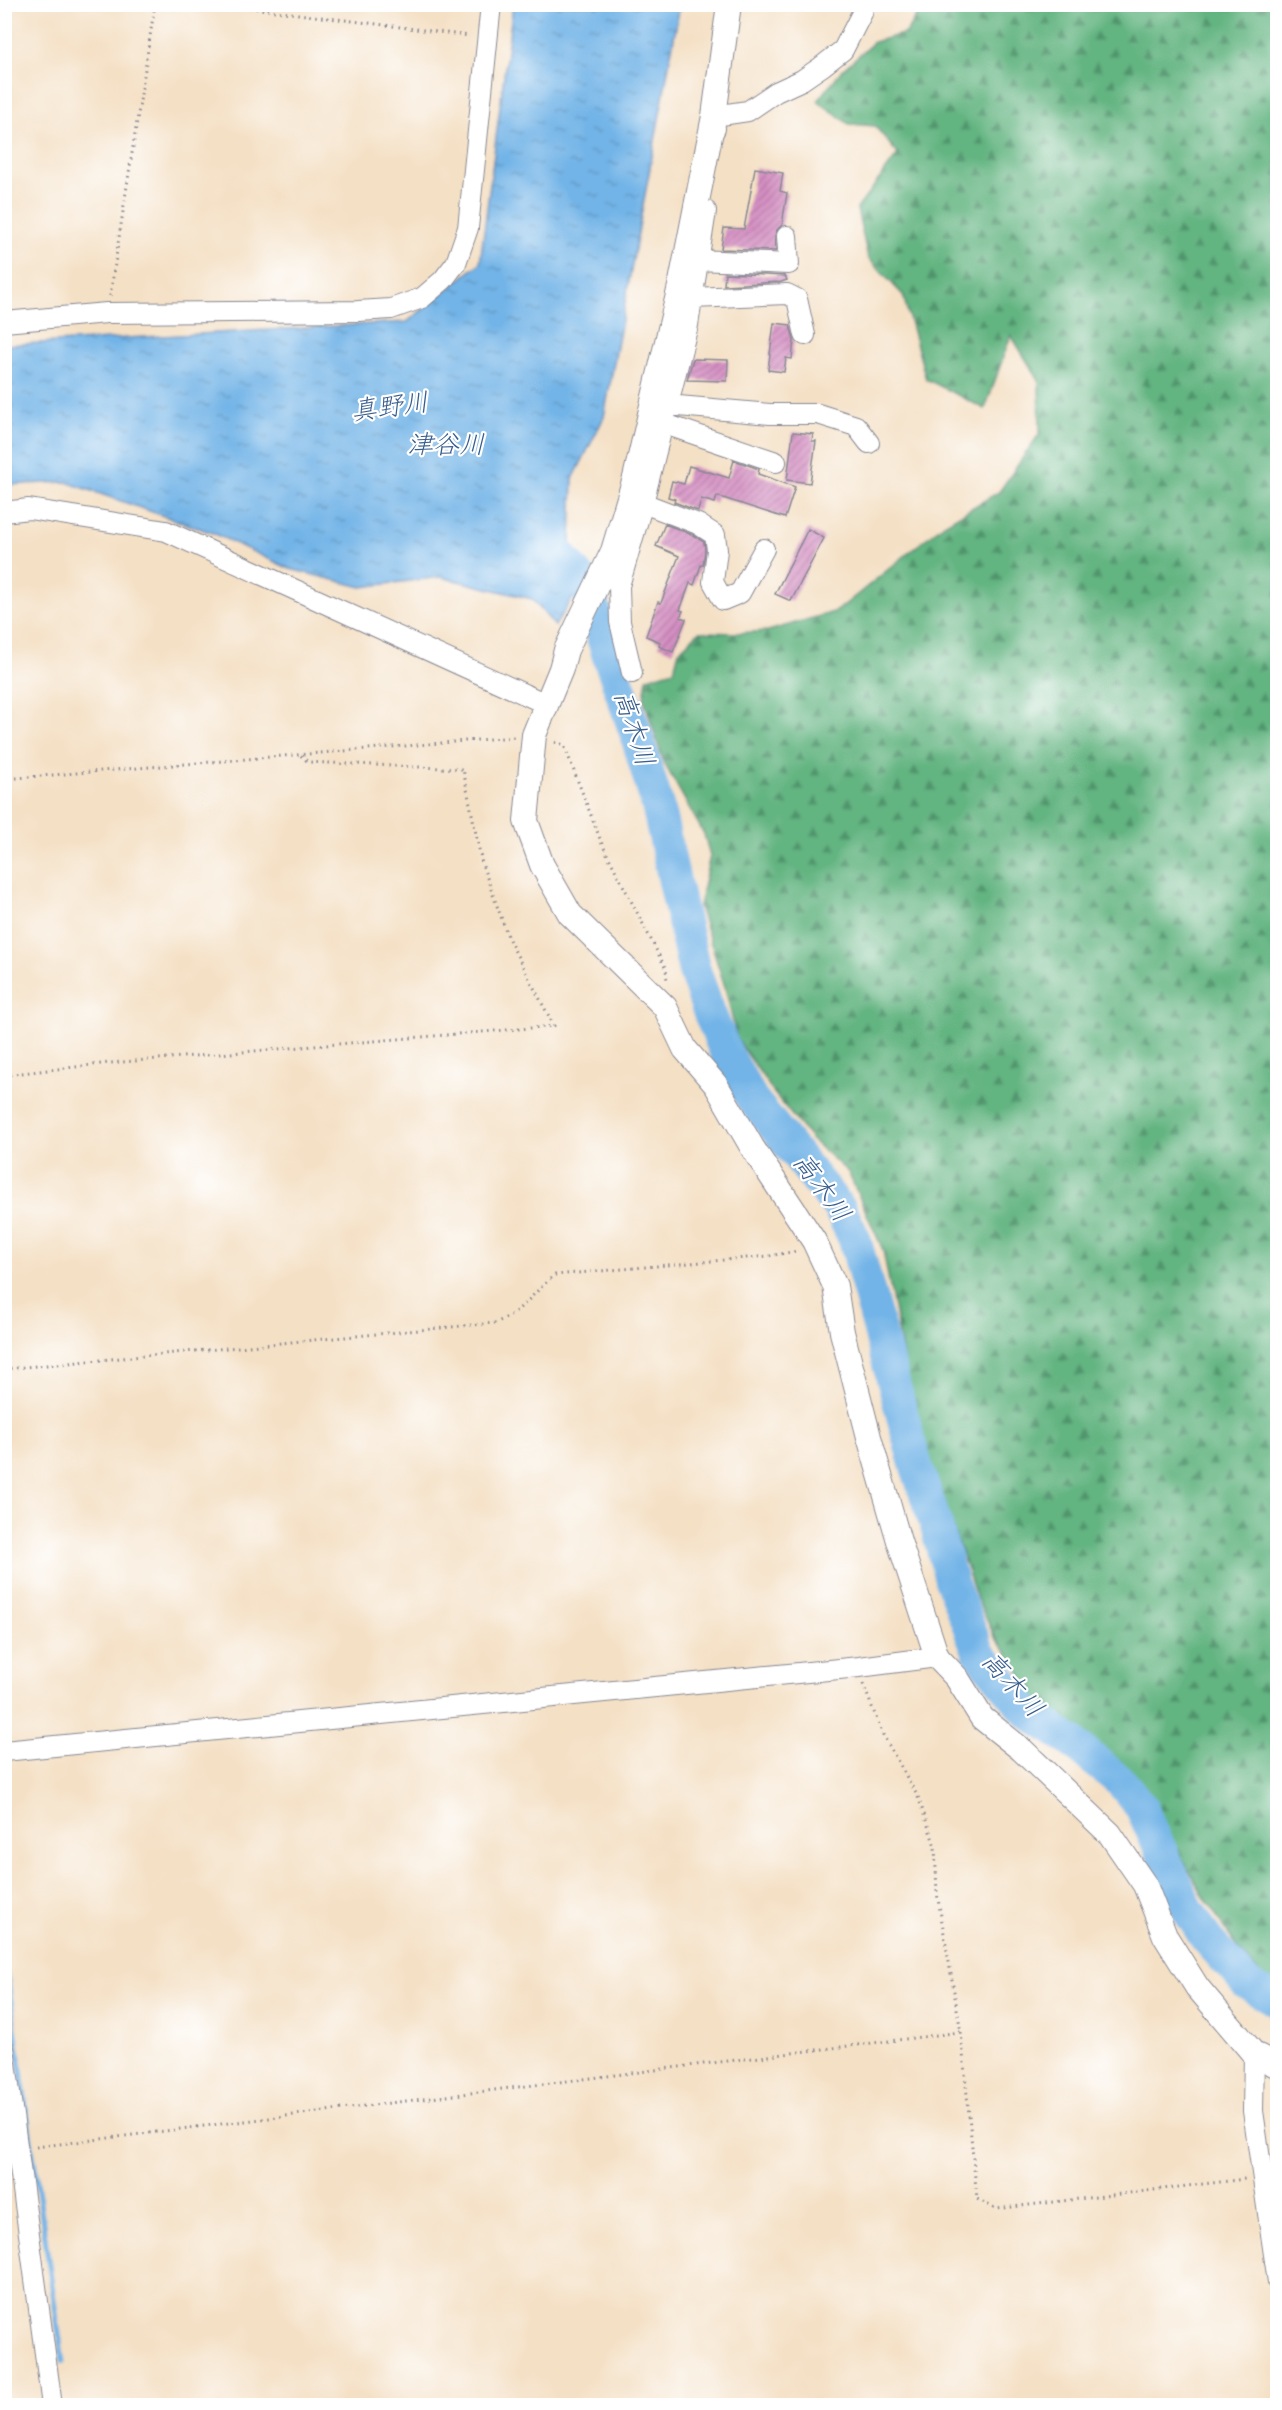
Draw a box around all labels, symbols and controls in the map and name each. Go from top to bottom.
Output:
water label: 真野川 [349,385,431,433]
water label: 津谷川 [407,428,485,466]
water label: 高木川 [602,686,662,772]
water label: 高木川 [782,1146,858,1232]
water label: 高木川 [971,1644,1051,1728]

